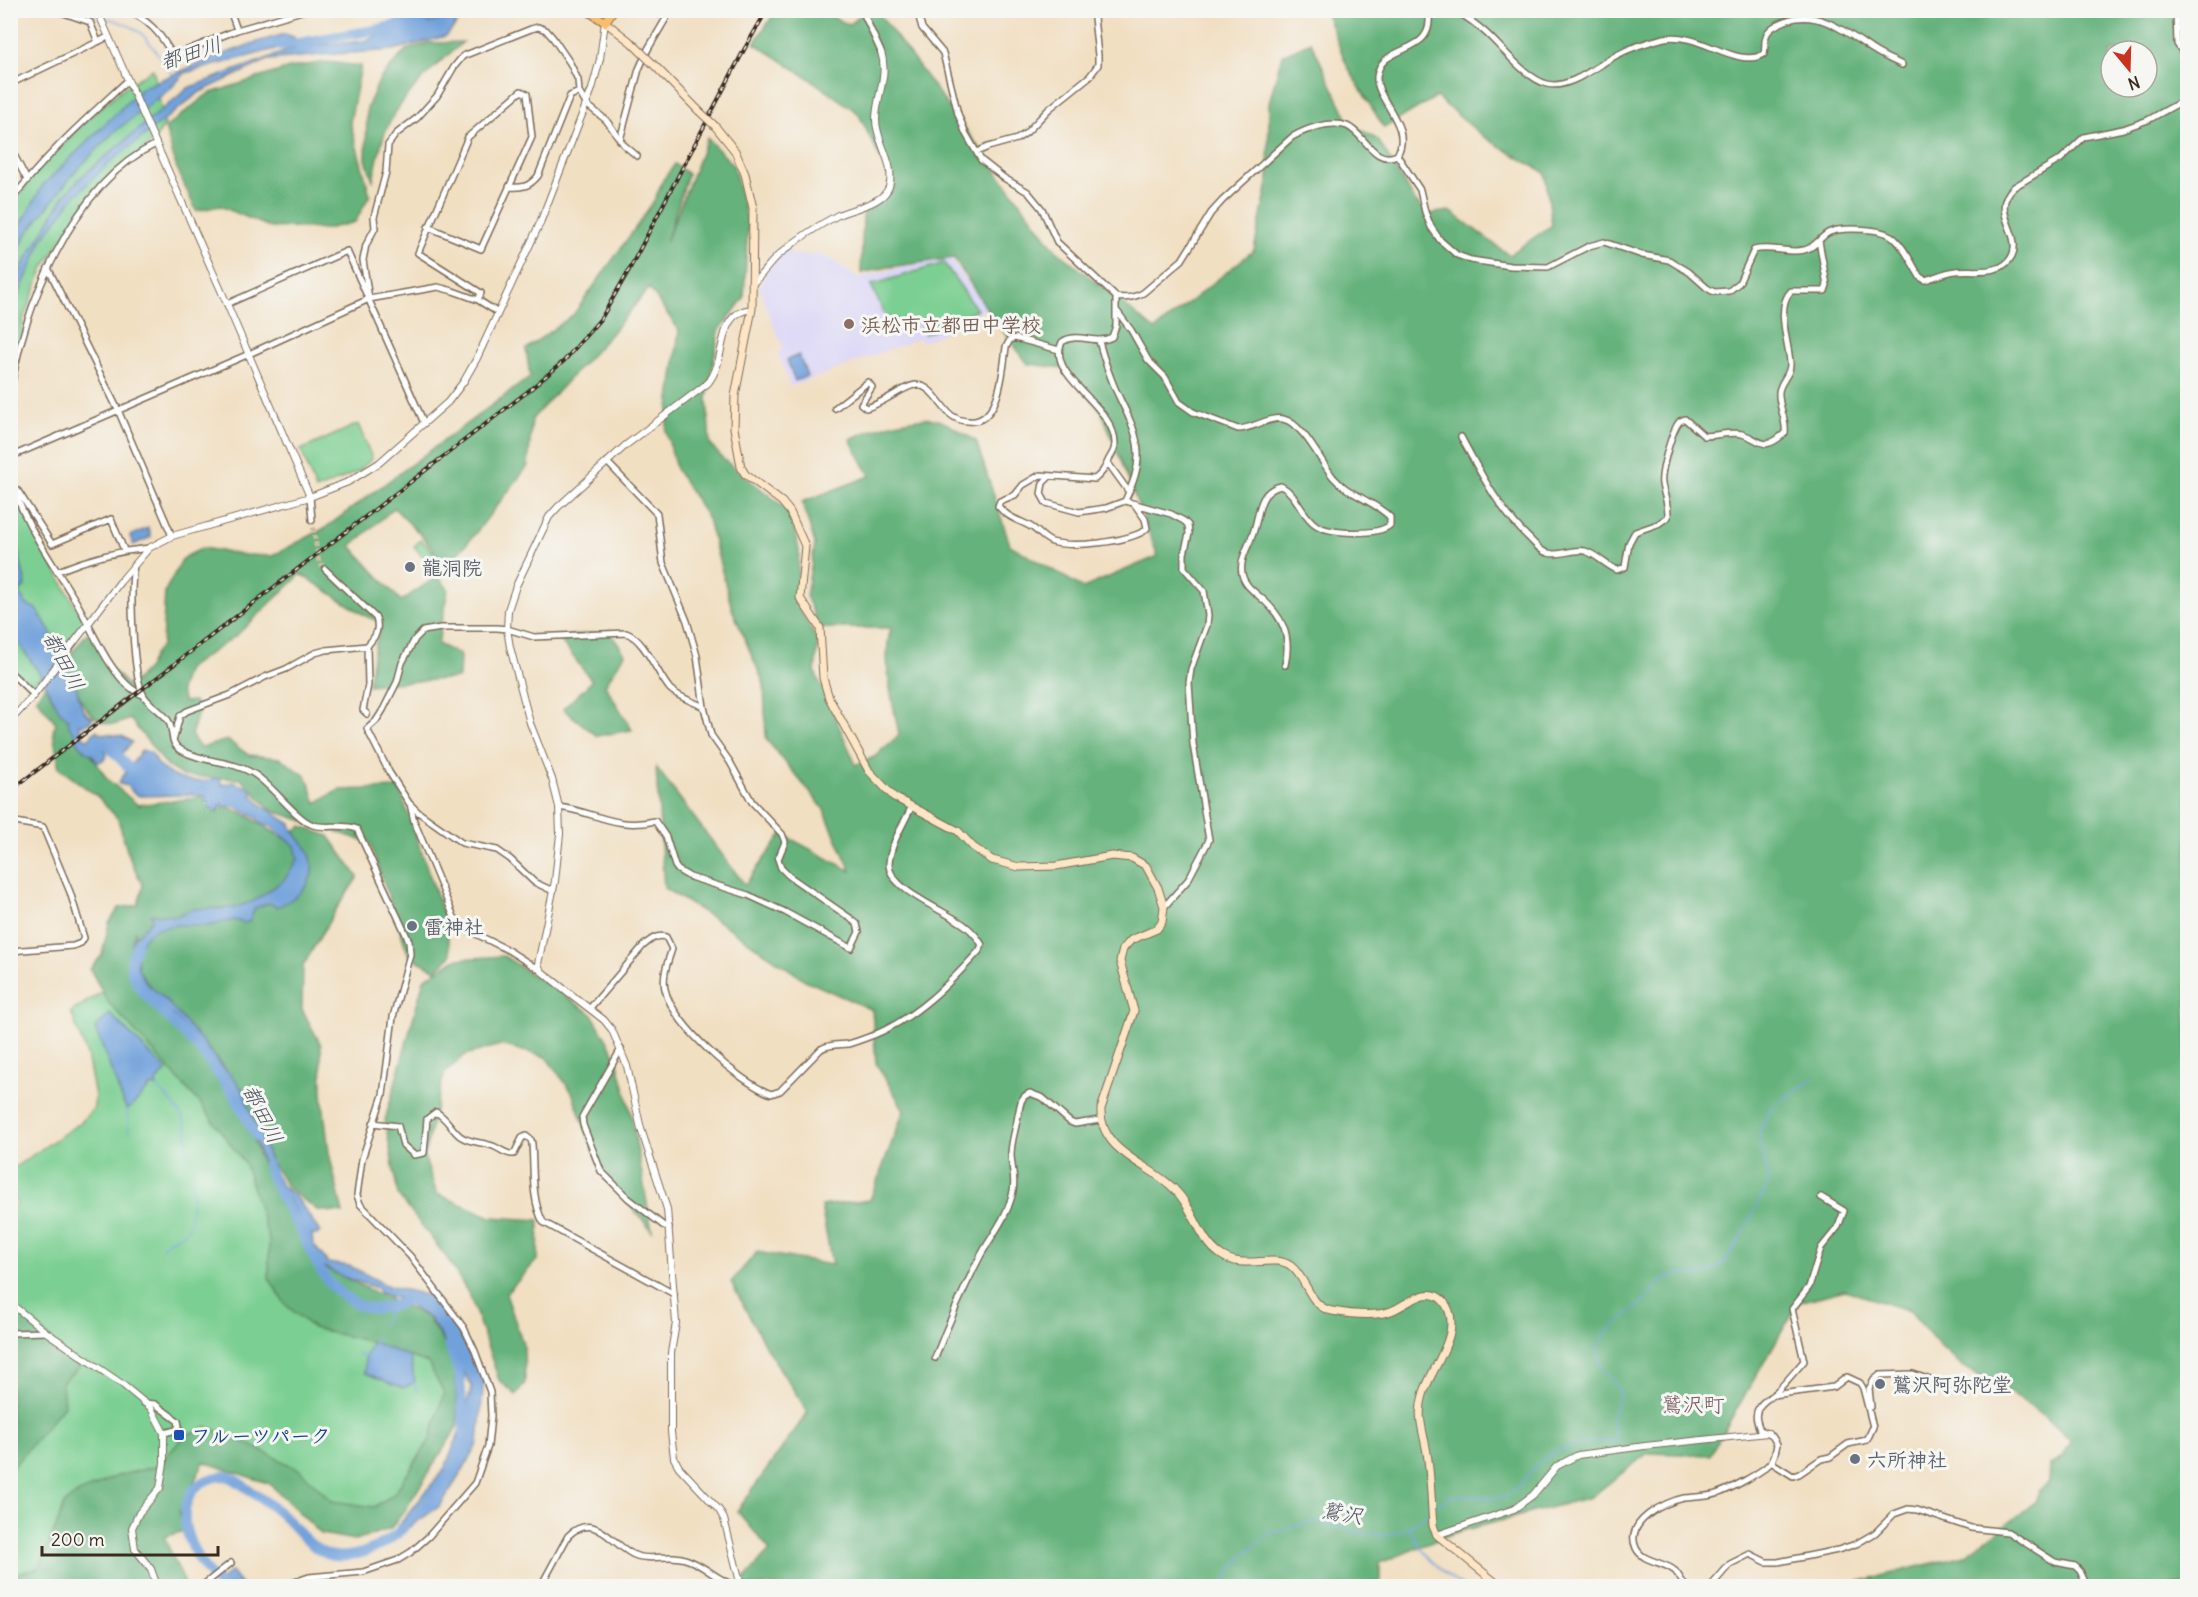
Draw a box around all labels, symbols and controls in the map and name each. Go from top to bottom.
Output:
water label: 都田川 [157,30,225,76]
north arrow [2099,39,2159,99]
text: N [2125,72,2142,94]
place label: 浜松市立都田中学校 [861,312,1041,337]
marker: 浜松市立都田中学校 [842,317,856,331]
place label: 龍洞院 [422,555,482,580]
marker: 龍洞院 [403,560,417,574]
water label: 都田川 [37,627,91,695]
place label: 雷神社 [424,914,484,939]
marker: 雷神社 [405,919,419,933]
water label: 都田川 [237,1080,289,1148]
place label: 鷲沢阿弥陀堂 [1892,1372,2012,1397]
marker: 鷲沢阿弥陀堂 [1873,1377,1887,1391]
district label: 鷲沢町 [1662,1391,1725,1418]
place label: フルーツパーク [191,1423,331,1448]
marker: フルーツパーク [172,1428,186,1442]
place label: 六所神社 [1867,1447,1947,1472]
marker: 六所神社 [1848,1452,1862,1466]
water label: 鷲沢 [1319,1496,1366,1530]
scale bar [42,1519,218,1557]
text: 200 m [51,1528,105,1551]

